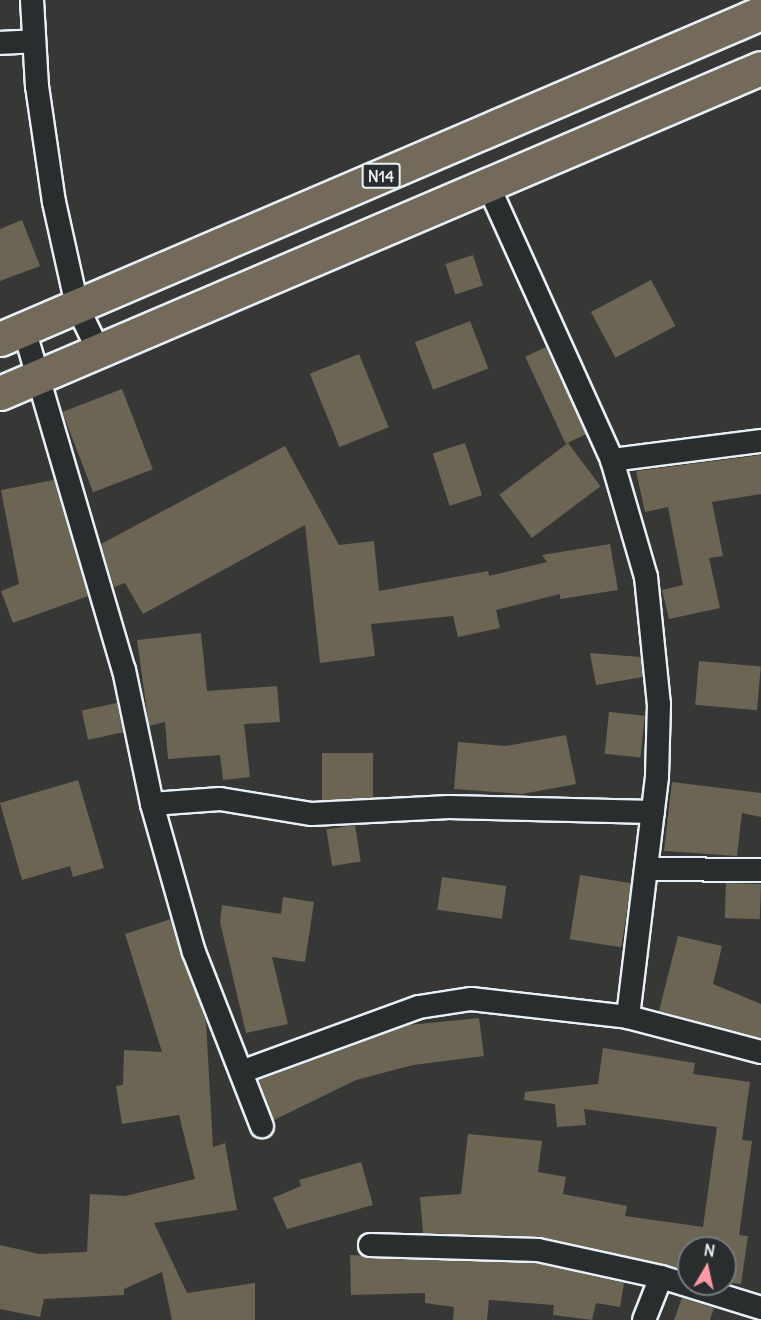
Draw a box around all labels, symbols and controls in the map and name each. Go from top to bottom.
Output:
road number: N14 [362,163,400,189]
north arrow [677,1236,737,1296]
text: N [702,1239,717,1261]

